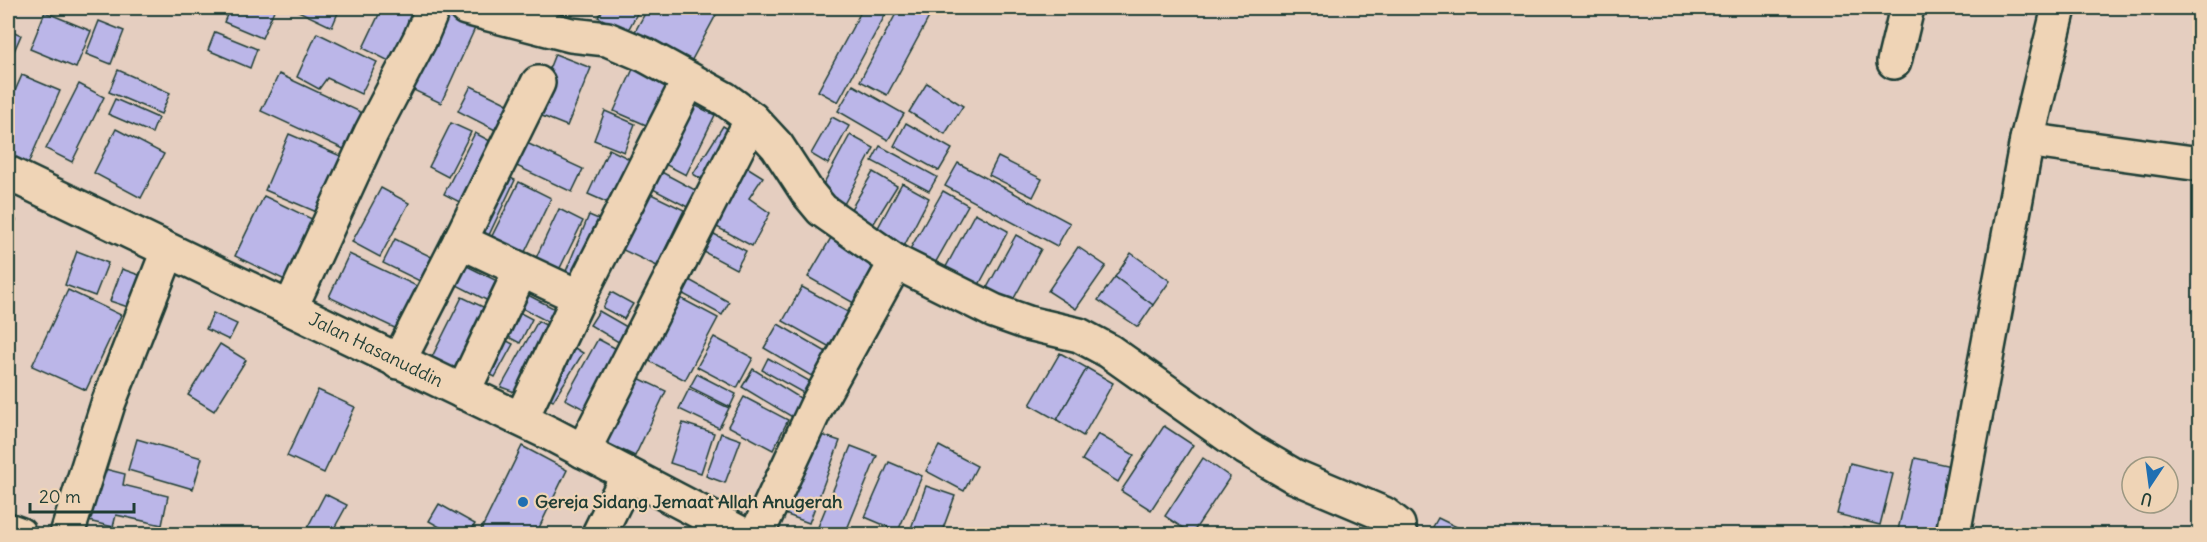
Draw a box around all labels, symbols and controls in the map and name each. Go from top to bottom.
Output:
street label: Jalan Hasanuddin [305,307,447,392]
north arrow [2120,455,2180,515]
scale bar [30,476,134,514]
text: 20 m [39,485,81,508]
text: U [2139,489,2154,511]
place label: Gereja Sidang Jemaat Allah Anugerah [535,490,843,513]
marker: Gereja Sidang Jemaat Allah Anugerah [516,495,530,509]

